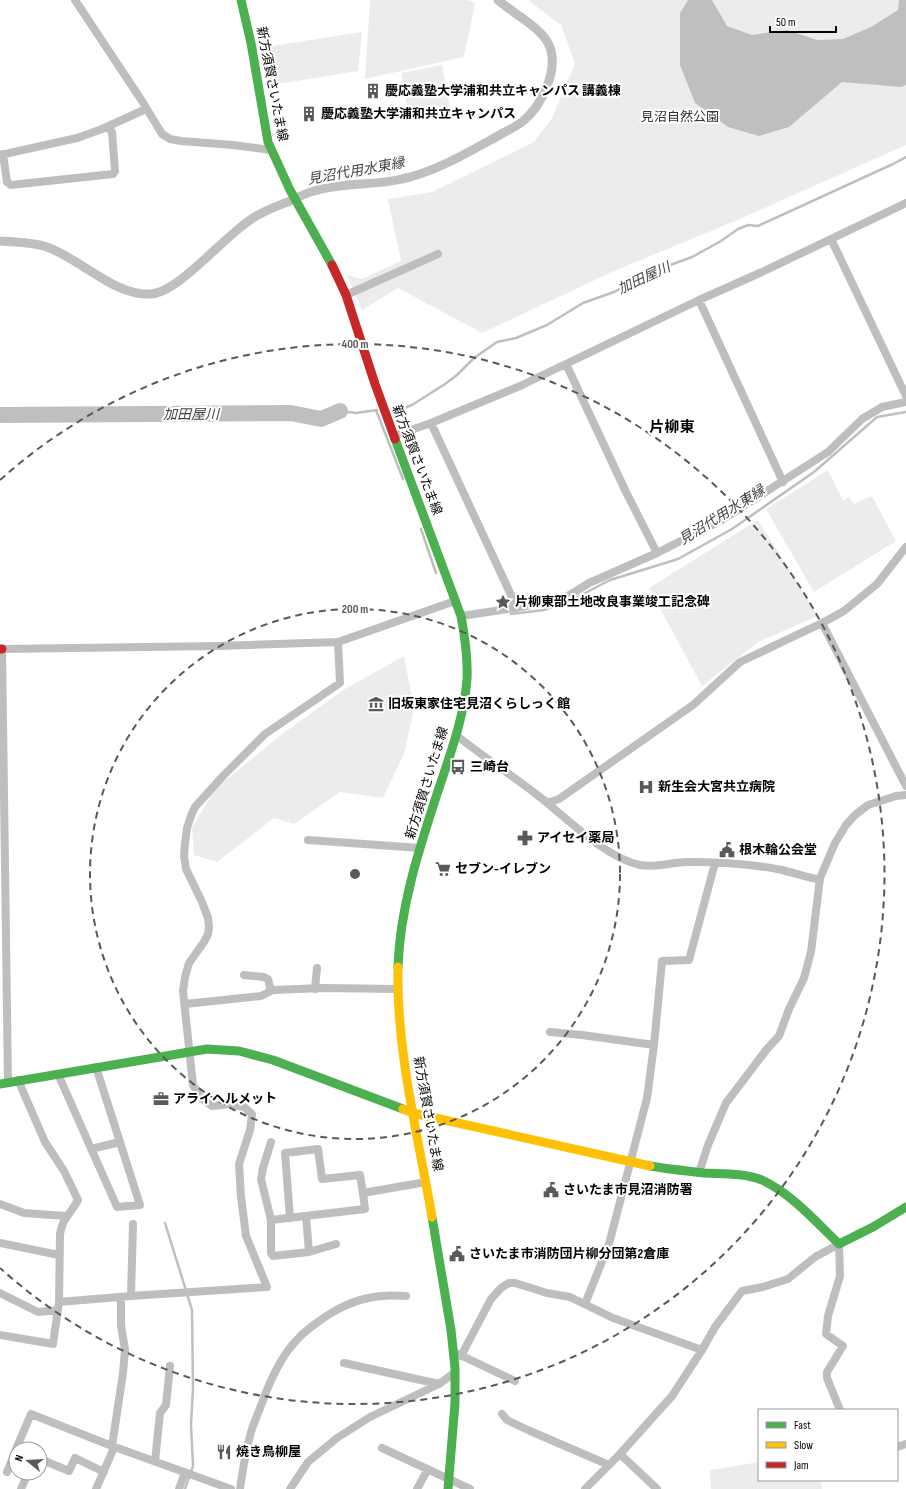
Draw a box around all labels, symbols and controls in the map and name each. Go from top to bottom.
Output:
scale bar [770,8,836,34]
text: 50 m [776,15,796,30]
street label: 新方須賀さいたま線 [253,25,291,143]
building icon: 慶応義塾大学浦和共立キャンパス 講義棟 [364,82,382,100]
place label: 慶応義塾大学浦和共立キャンパス 講義棟 [385,83,621,99]
building icon: 慶応義塾大学浦和共立キャンパス [300,105,318,123]
place label: 慶応義塾大学浦和共立キャンパス [321,106,516,122]
park label: 見沼自然公園 [641,109,719,125]
water label: 見沼代用水東縁 [306,154,408,188]
water label: 加田屋川 [615,258,675,298]
text: 400 m [342,337,368,352]
street label: 新方須賀さいたま線 [389,403,445,517]
water label: 加田屋川 [163,406,221,423]
district label: 片柳東 [649,418,695,437]
water label: 見沼代用水東縁 [676,481,770,548]
place icon: 片柳東部土地改良事業竣工記念碑 [494,593,512,611]
place label: 片柳東部土地改良事業竣工記念碑 [515,594,710,610]
text: 200 m [342,602,368,617]
museum icon: 旧坂東家住宅見沼くらしっく館 [367,695,385,713]
place label: 旧坂東家住宅見沼くらしっく館 [388,696,570,712]
street label: 新方須賀さいたま線 [402,725,452,841]
bus stop icon: 三崎台 [449,758,467,776]
place label: 三崎台 [470,759,509,775]
hospital icon: 新生会大宮共立病院 [637,778,655,796]
place label: 新生会大宮共立病院 [658,779,775,795]
pharmacy icon: アイセイ薬局 [516,829,534,847]
place label: アイセイ薬局 [537,830,614,846]
public building icon: 根木輪公会堂 [718,841,736,859]
place label: 根木輪公会堂 [739,842,817,858]
supermarket icon: セブン-イレブン [434,860,452,878]
place label: セブン-イレブン [455,861,551,877]
centre of rings [348,867,362,881]
street label: 新方須賀さいたま線 [410,1055,446,1173]
office icon: アライヘルメット [152,1090,170,1108]
place label: アライヘルメット [173,1091,277,1107]
public building icon: さいたま市見沼消防署 [542,1181,560,1199]
place label: さいたま市見沼消防署 [563,1182,693,1198]
public building icon: さいたま市消防団片柳分団第2倉庫 [448,1245,466,1263]
place label: さいたま市消防団片柳分団第2倉庫 [469,1246,669,1262]
legend [758,1409,898,1481]
text: Fast [794,1418,811,1433]
text: Slow [794,1438,813,1453]
north arrow [8,1441,48,1481]
restaurant icon: 焼き鳥柳屋 [215,1443,233,1461]
place label: 焼き鳥柳屋 [236,1444,301,1460]
text: N [12,1453,26,1463]
text: Jam [793,1458,809,1473]

